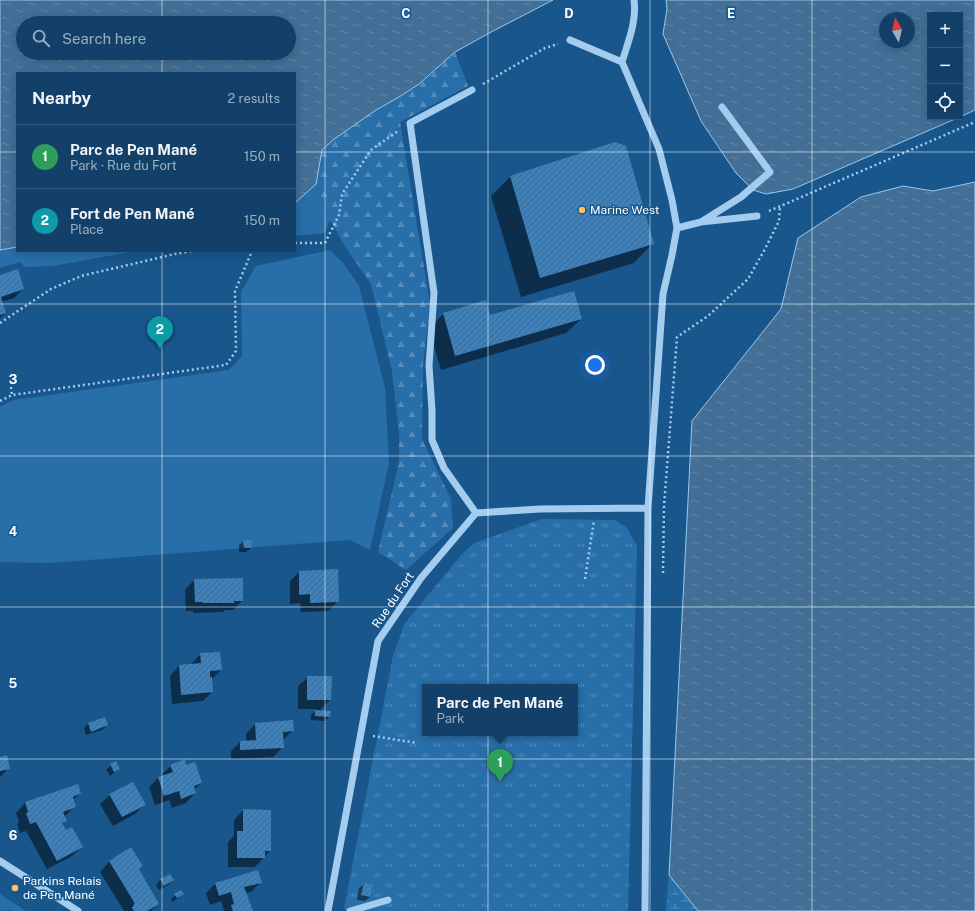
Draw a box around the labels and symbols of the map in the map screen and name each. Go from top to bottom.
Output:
text: C [401,6,411,21]
text: D [564,6,574,21]
text: E [727,6,735,21]
north arrow [879,12,915,48]
place label: Marine West [590,203,660,217]
marker: Marine West [577,205,587,215]
pin: 2 [147,316,173,349]
your location [585,355,605,375]
text: 3 [9,372,18,387]
text: 4 [9,524,18,539]
street label: Rue du Fort [369,569,417,631]
text: 5 [9,676,18,691]
pin: 1 [487,749,513,782]
text: 6 [9,828,18,843]
place label: Parkins Relais de Pen Mané [23,874,101,902]
marker: Parkins Relais de Pen Mané [10,883,20,893]

